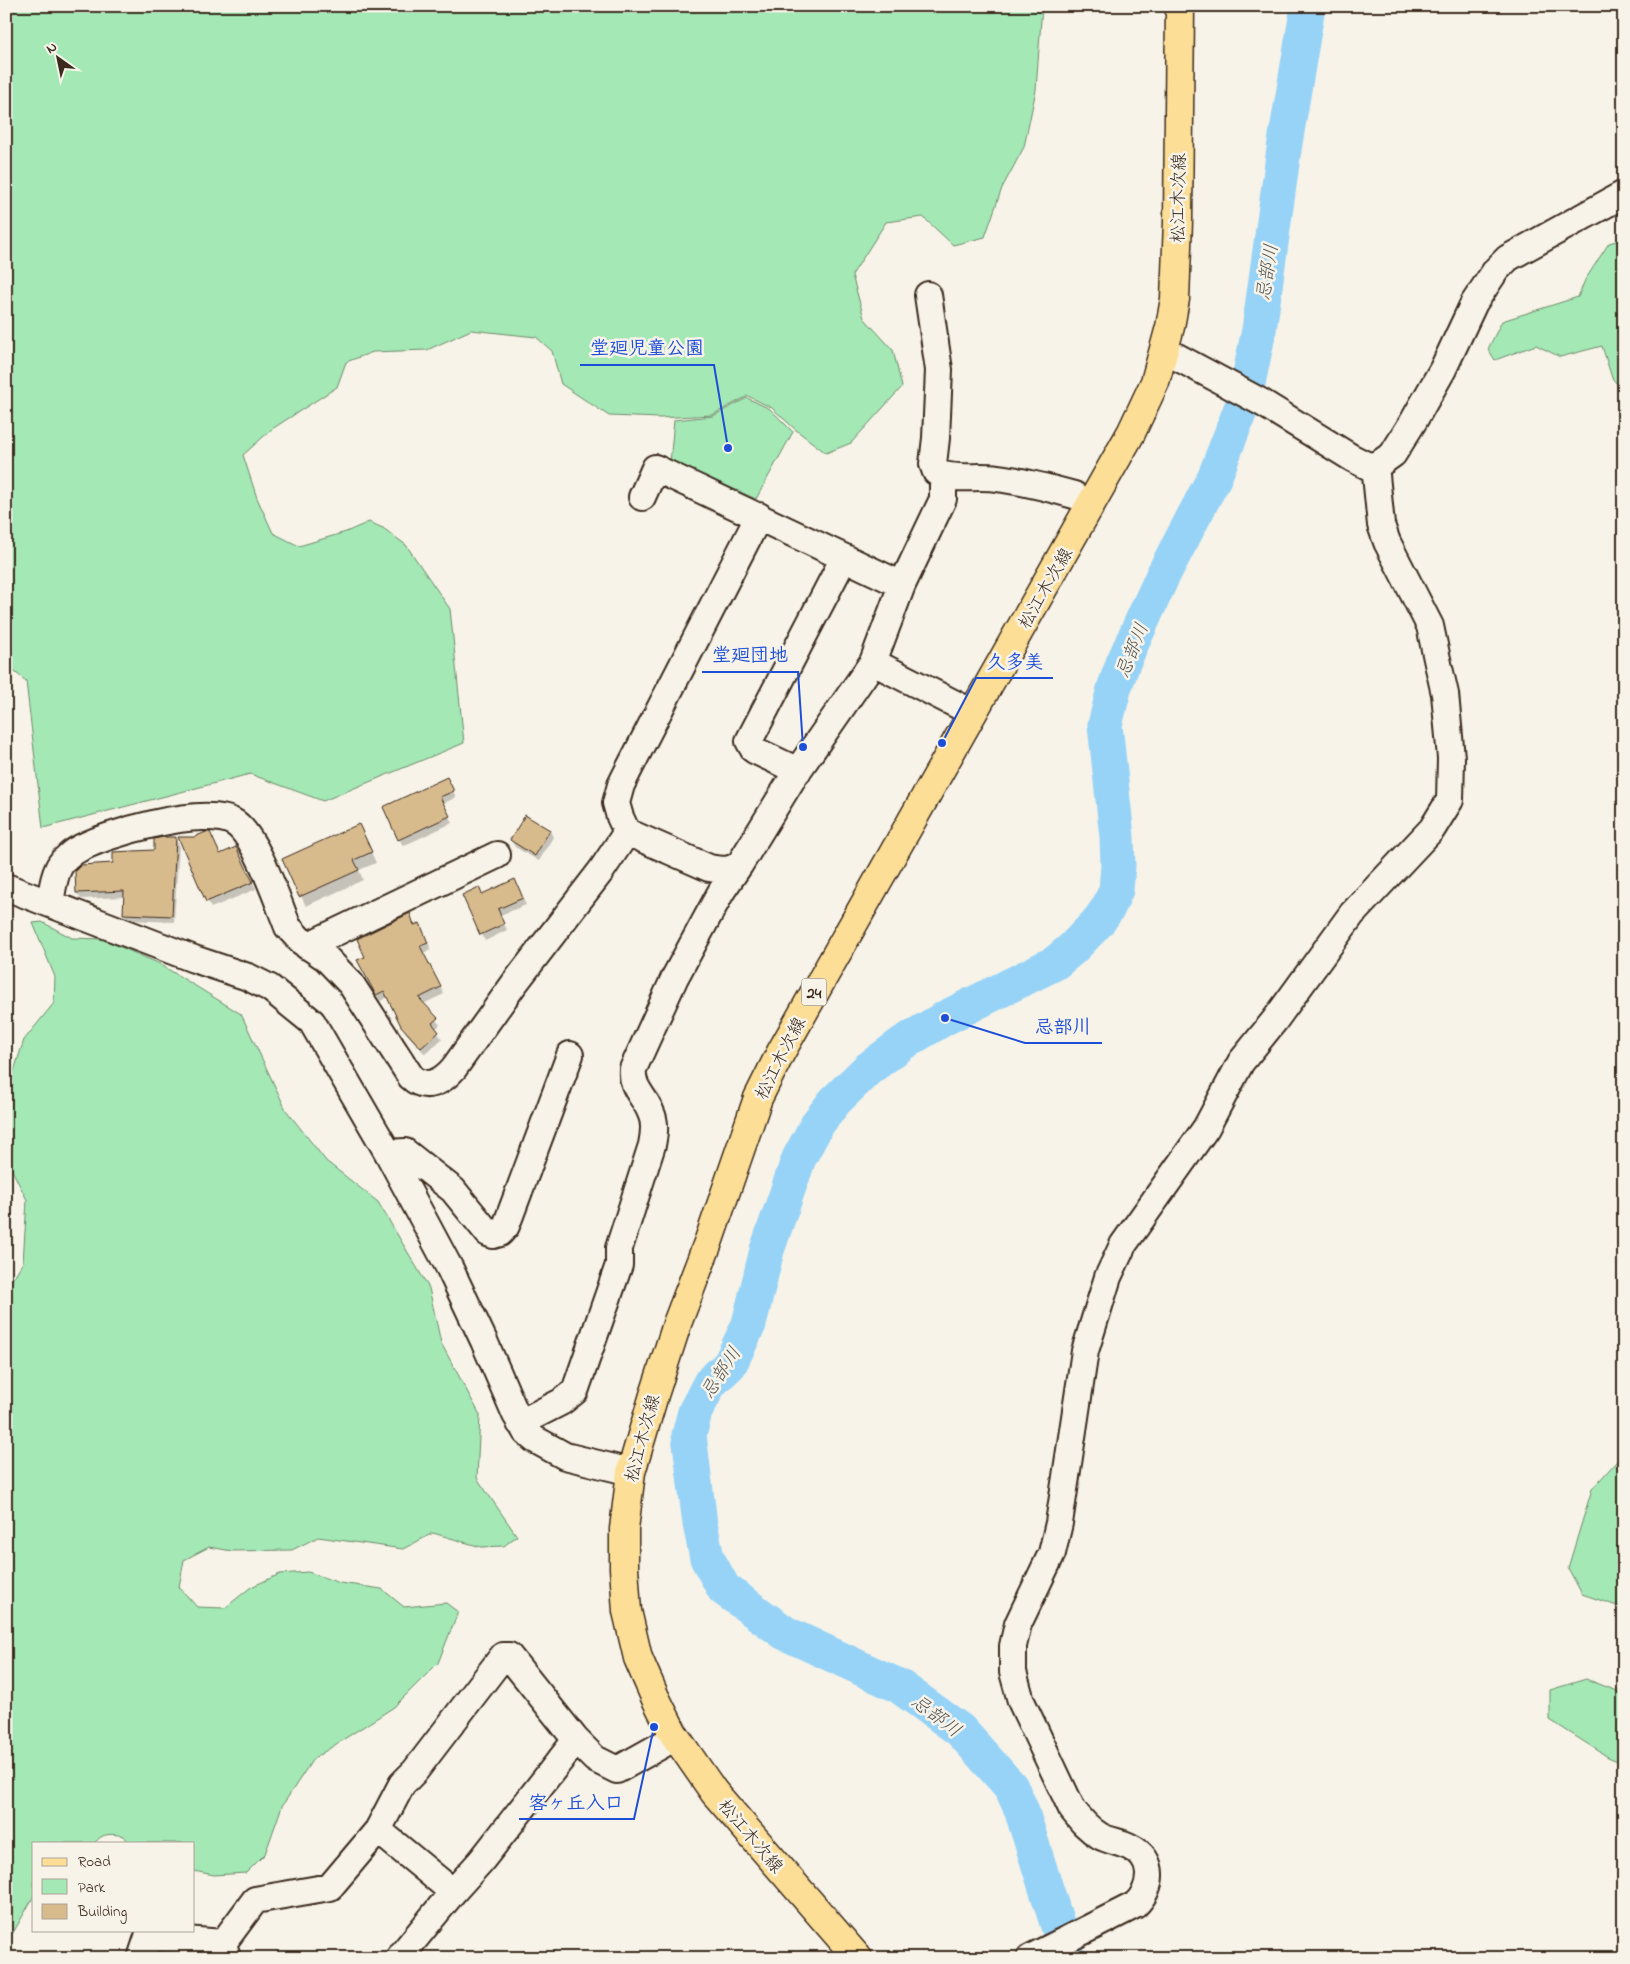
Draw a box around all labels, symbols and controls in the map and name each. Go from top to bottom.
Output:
north arrow [32,32,82,82]
text: N [42,37,61,60]
street label: 松江木次線 [1166,153,1194,243]
water label: 忌部川 [1251,242,1286,303]
callout: 堂廻児童公園 [580,331,714,365]
text: 堂廻児童公園 [590,336,704,363]
street label: 松江木次線 [1013,544,1080,634]
water label: 忌部川 [1110,619,1157,682]
callout: 堂廻団地 [702,638,798,672]
text: 堂廻団地 [712,643,788,670]
callout: 久多美 [976,644,1053,678]
text: 久多美 [986,650,1044,677]
road number: 24 [802,979,826,1006]
callout: 忌部川 [1025,1009,1102,1043]
street label: 松江木次線 [750,1013,814,1105]
text: 忌部川 [1034,1015,1092,1042]
water label: 忌部川 [695,1342,749,1405]
street label: 松江木次線 [620,1392,668,1485]
water label: 忌部川 [905,1689,966,1745]
callout: 客ヶ丘入口 [519,1785,634,1819]
text: 客ヶ丘入口 [528,1791,624,1818]
street label: 松江木次線 [711,1794,788,1880]
legend [32,1842,195,1932]
text: Road [78,1851,111,1873]
text: Park [78,1877,106,1899]
text: Building [77,1901,127,1924]

